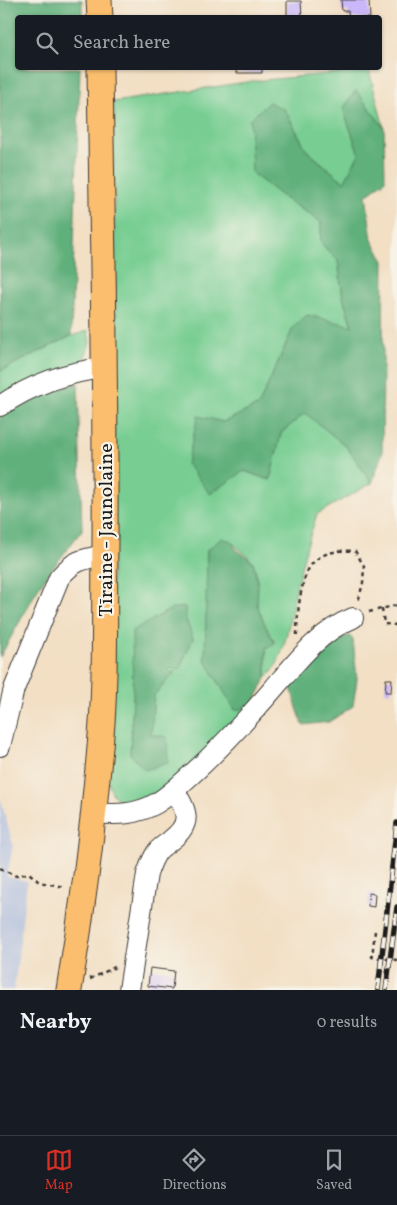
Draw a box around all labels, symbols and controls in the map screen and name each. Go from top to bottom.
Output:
search box [15,15,382,70]
icon: search [33,29,61,57]
text: Search here [73,30,170,56]
street label: Tīraine - Jaunolaine [93,443,121,617]
text: Nearby [20,1008,91,1037]
text: 0 results [317,1012,377,1034]
tab: Map [45,1146,73,1195]
tab: Directions [162,1146,227,1195]
tab: Saved [316,1146,352,1195]

